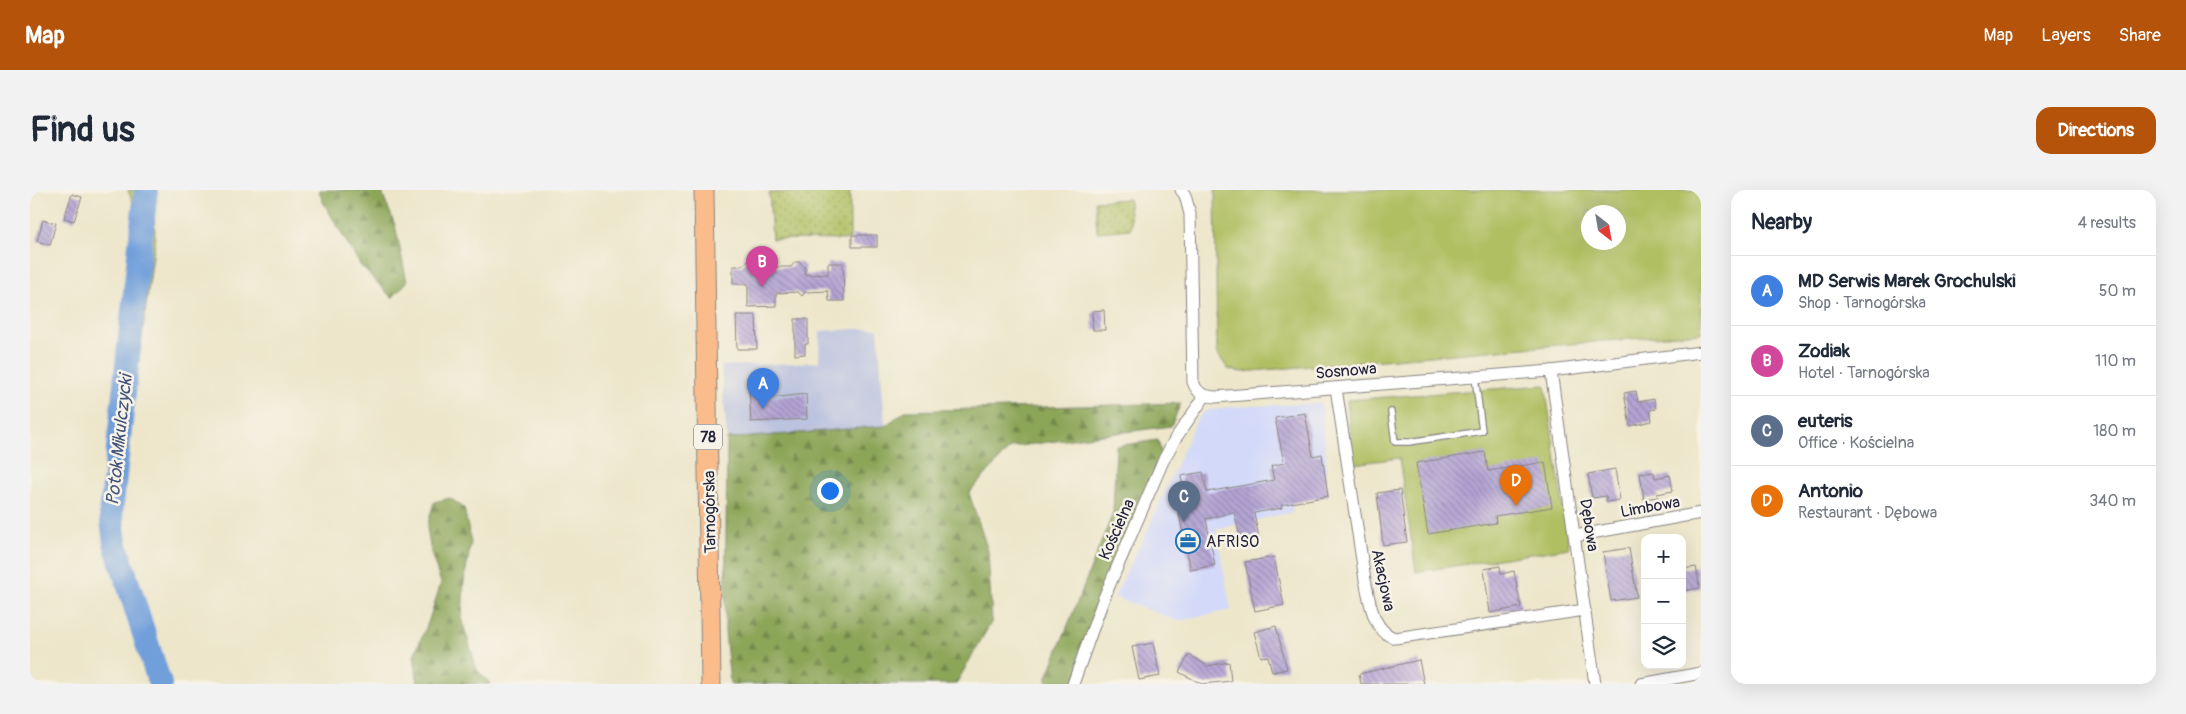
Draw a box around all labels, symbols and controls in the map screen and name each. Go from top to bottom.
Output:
text: Map [25,21,65,50]
text: Map [1984,24,2013,47]
text: Layers [2041,24,2091,47]
text: Share [2119,24,2161,47]
button: Directions [2036,107,2156,154]
text: Find us [30,108,135,152]
north arrow [1581,205,1626,250]
text: Nearby [1751,209,1812,236]
text: 4 results [2078,213,2136,233]
pin: B [746,246,778,287]
text: MD Serwis Marek Grochulski [1798,269,2016,293]
text: A [1762,281,1772,301]
text: 50 m [2099,281,2136,301]
text: Shop · Tarnogórska [1798,293,1926,313]
text: Zodiak [1798,339,1850,363]
text: B [1762,351,1772,371]
text: 110 m [2095,351,2136,371]
street label: Sosnowa [1315,358,1377,384]
text: Hotel · Tarnogórska [1798,363,1930,383]
pin: A [747,368,779,409]
water label: Potok Mikulczycki [101,371,138,506]
text: euteris [1798,409,1853,433]
text: C [1762,421,1772,441]
text: 180 m [2093,421,2136,441]
road number: 78 [694,424,722,450]
text: Office · Kościelna [1798,433,1914,453]
pin: D [1500,465,1532,506]
street label: Tarnogórska [699,470,721,554]
your location [817,478,843,504]
text: Antonio [1798,479,1863,503]
pin: C [1168,481,1200,522]
text: D [1762,491,1772,511]
text: 340 m [2089,491,2136,511]
street label: Limbowa [1619,492,1682,522]
street label: Kościelna [1095,496,1139,563]
street label: Dębowa [1575,497,1603,553]
text: Restaurant · Dębowa [1798,503,1937,523]
office icon: AFRISO [1175,528,1201,554]
place label: AFRISO [1206,532,1259,552]
map controls [1641,534,1686,669]
button: + [1641,534,1686,579]
street label: Akacjowa [1367,547,1399,613]
button: − [1641,579,1686,624]
button: layers [1641,624,1686,669]

